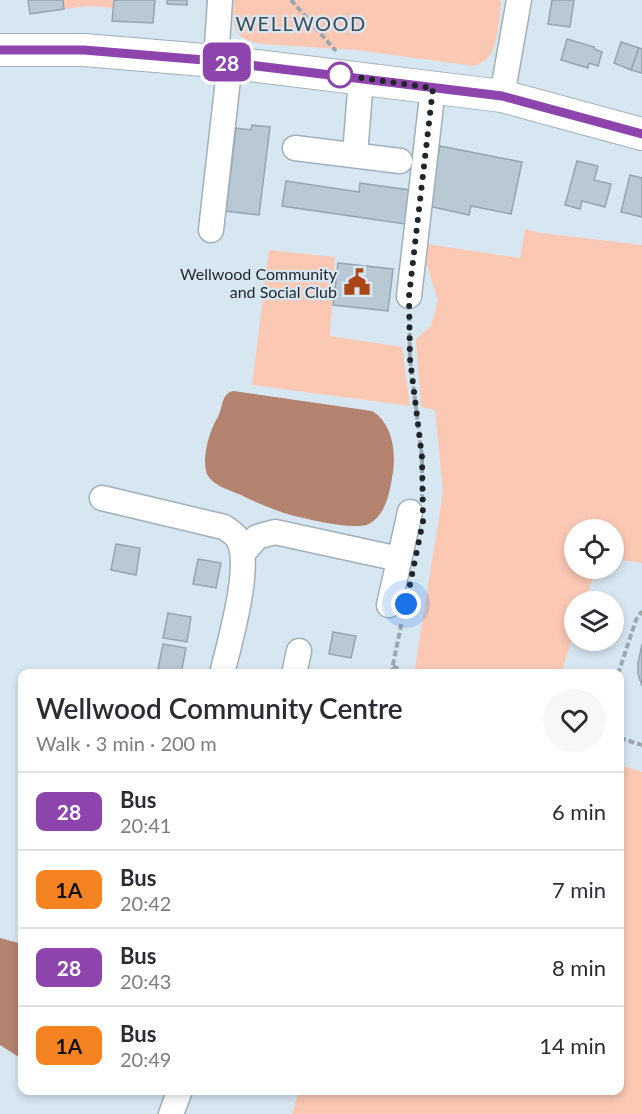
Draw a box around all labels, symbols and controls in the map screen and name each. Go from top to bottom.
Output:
district label: WELLWOOD [235,11,367,35]
line badge: 28 [200,42,254,82]
text: 28 [215,50,239,75]
unlabelled marker [327,62,353,88]
place label: Wellwood Community and Social Club [180,264,338,301]
public building icon: Wellwood Community and Social Club [342,267,372,297]
map controls [564,519,624,651]
button: locate [564,519,624,579]
your location [391,589,421,619]
button: layers [564,591,624,651]
button: heart [543,689,606,752]
text: Wellwood Community Centre [36,691,403,725]
text: Walk · 3 min · 200 m [36,731,217,755]
text: Bus [120,786,156,813]
text: 6 min [552,798,606,825]
text: 28 [57,799,81,824]
text: 20:41 [120,813,171,837]
text: Bus [120,864,156,891]
text: 7 min [552,876,606,903]
text: 1A [56,877,82,902]
text: 20:42 [120,891,171,915]
text: Bus [120,942,156,969]
text: 8 min [552,954,606,981]
text: 28 [57,955,81,980]
text: 20:43 [120,969,171,993]
text: Bus [120,1020,156,1047]
text: 14 min [539,1032,606,1059]
text: 1A [56,1033,82,1058]
text: 20:49 [120,1047,171,1071]

